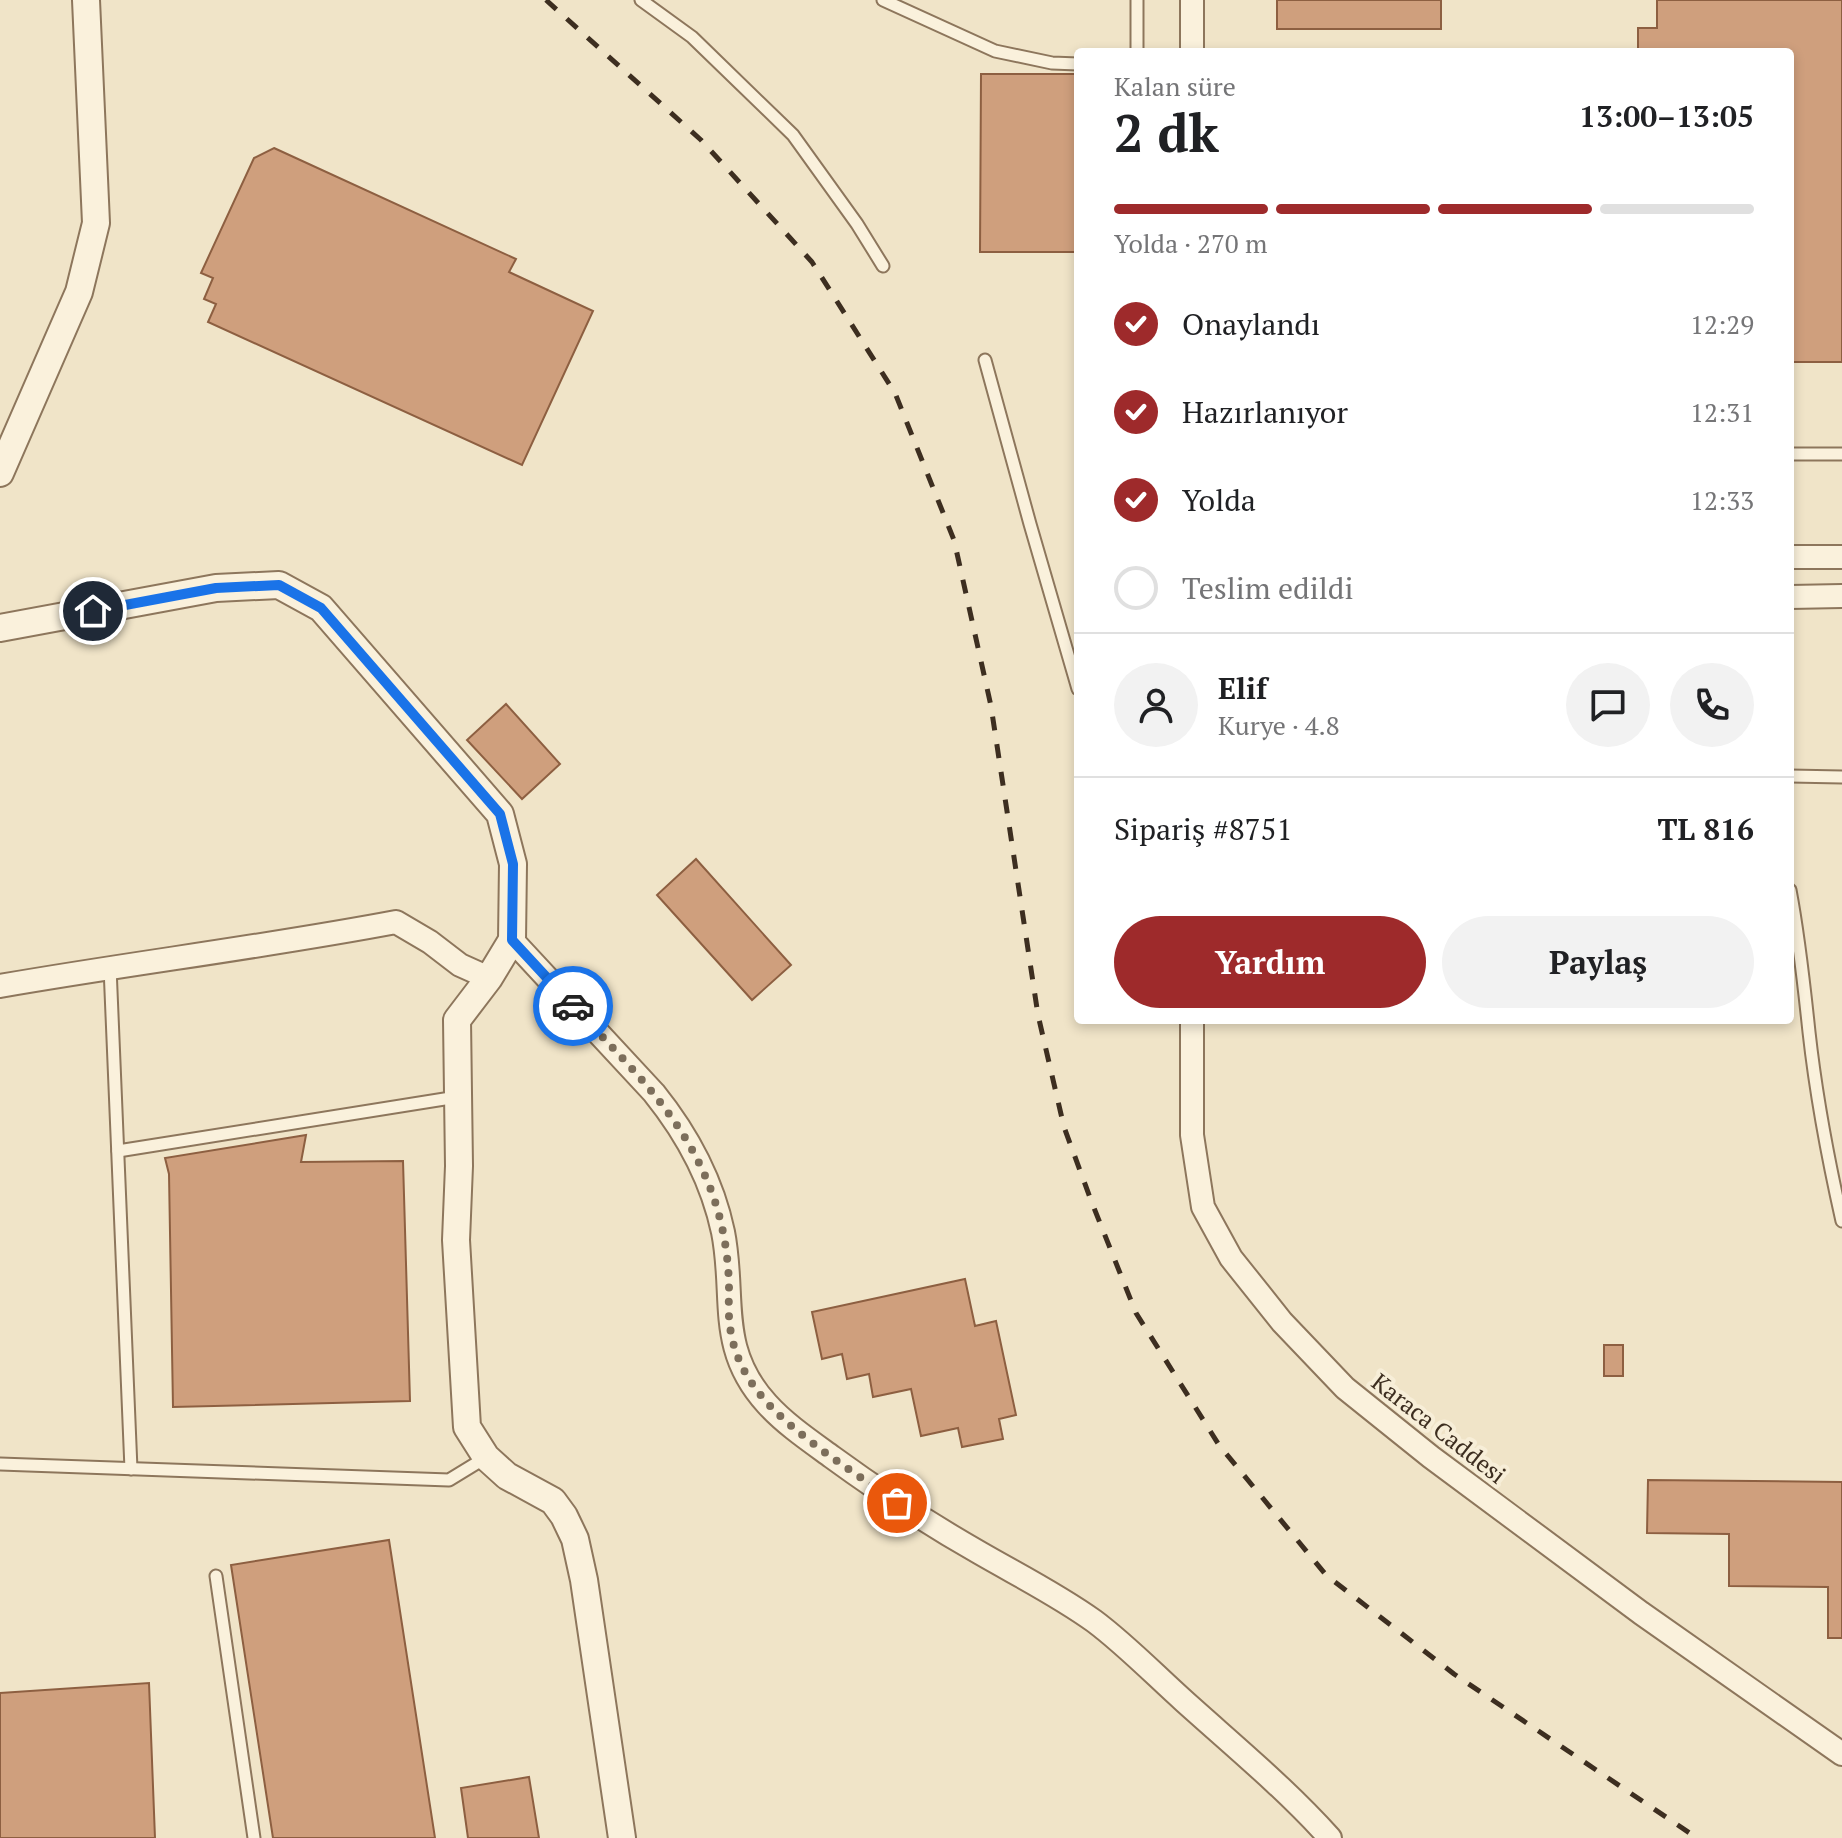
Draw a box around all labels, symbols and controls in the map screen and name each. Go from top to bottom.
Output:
text: Kalan süre [1114,69,1236,103]
text: 13:00–13:05 [1579,96,1754,136]
text: 2 dk [1114,98,1219,167]
text: Yolda · 270 m [1114,226,1267,260]
icon: check [1114,302,1158,346]
text: Onaylandı [1182,304,1320,344]
text: 12:29 [1690,307,1754,341]
icon: check [1114,390,1158,434]
text: Hazırlanıyor [1182,392,1348,432]
text: 12:31 [1690,395,1754,429]
icon: check [1114,478,1158,522]
text: Yolda [1182,480,1256,520]
text: 12:33 [1690,483,1754,517]
text: Teslim edildi [1182,568,1353,608]
pin [59,577,127,645]
icon: home [71,589,115,633]
button: person [1114,663,1198,747]
button: chat [1566,663,1650,747]
button: phone [1670,663,1754,747]
text: Elif [1218,668,1267,708]
text: Kurye · 4.8 [1218,708,1340,742]
text: Sipariş #8751 [1114,809,1293,849]
text: TL 816 [1658,809,1754,849]
button: Yardım [1114,916,1426,1008]
button: Paylaş [1442,916,1754,1008]
courier [533,966,613,1046]
icon: car [551,984,595,1028]
street label: Karaca Caddesi [1365,1366,1513,1490]
pin [863,1469,931,1537]
icon: bag [875,1481,919,1525]

